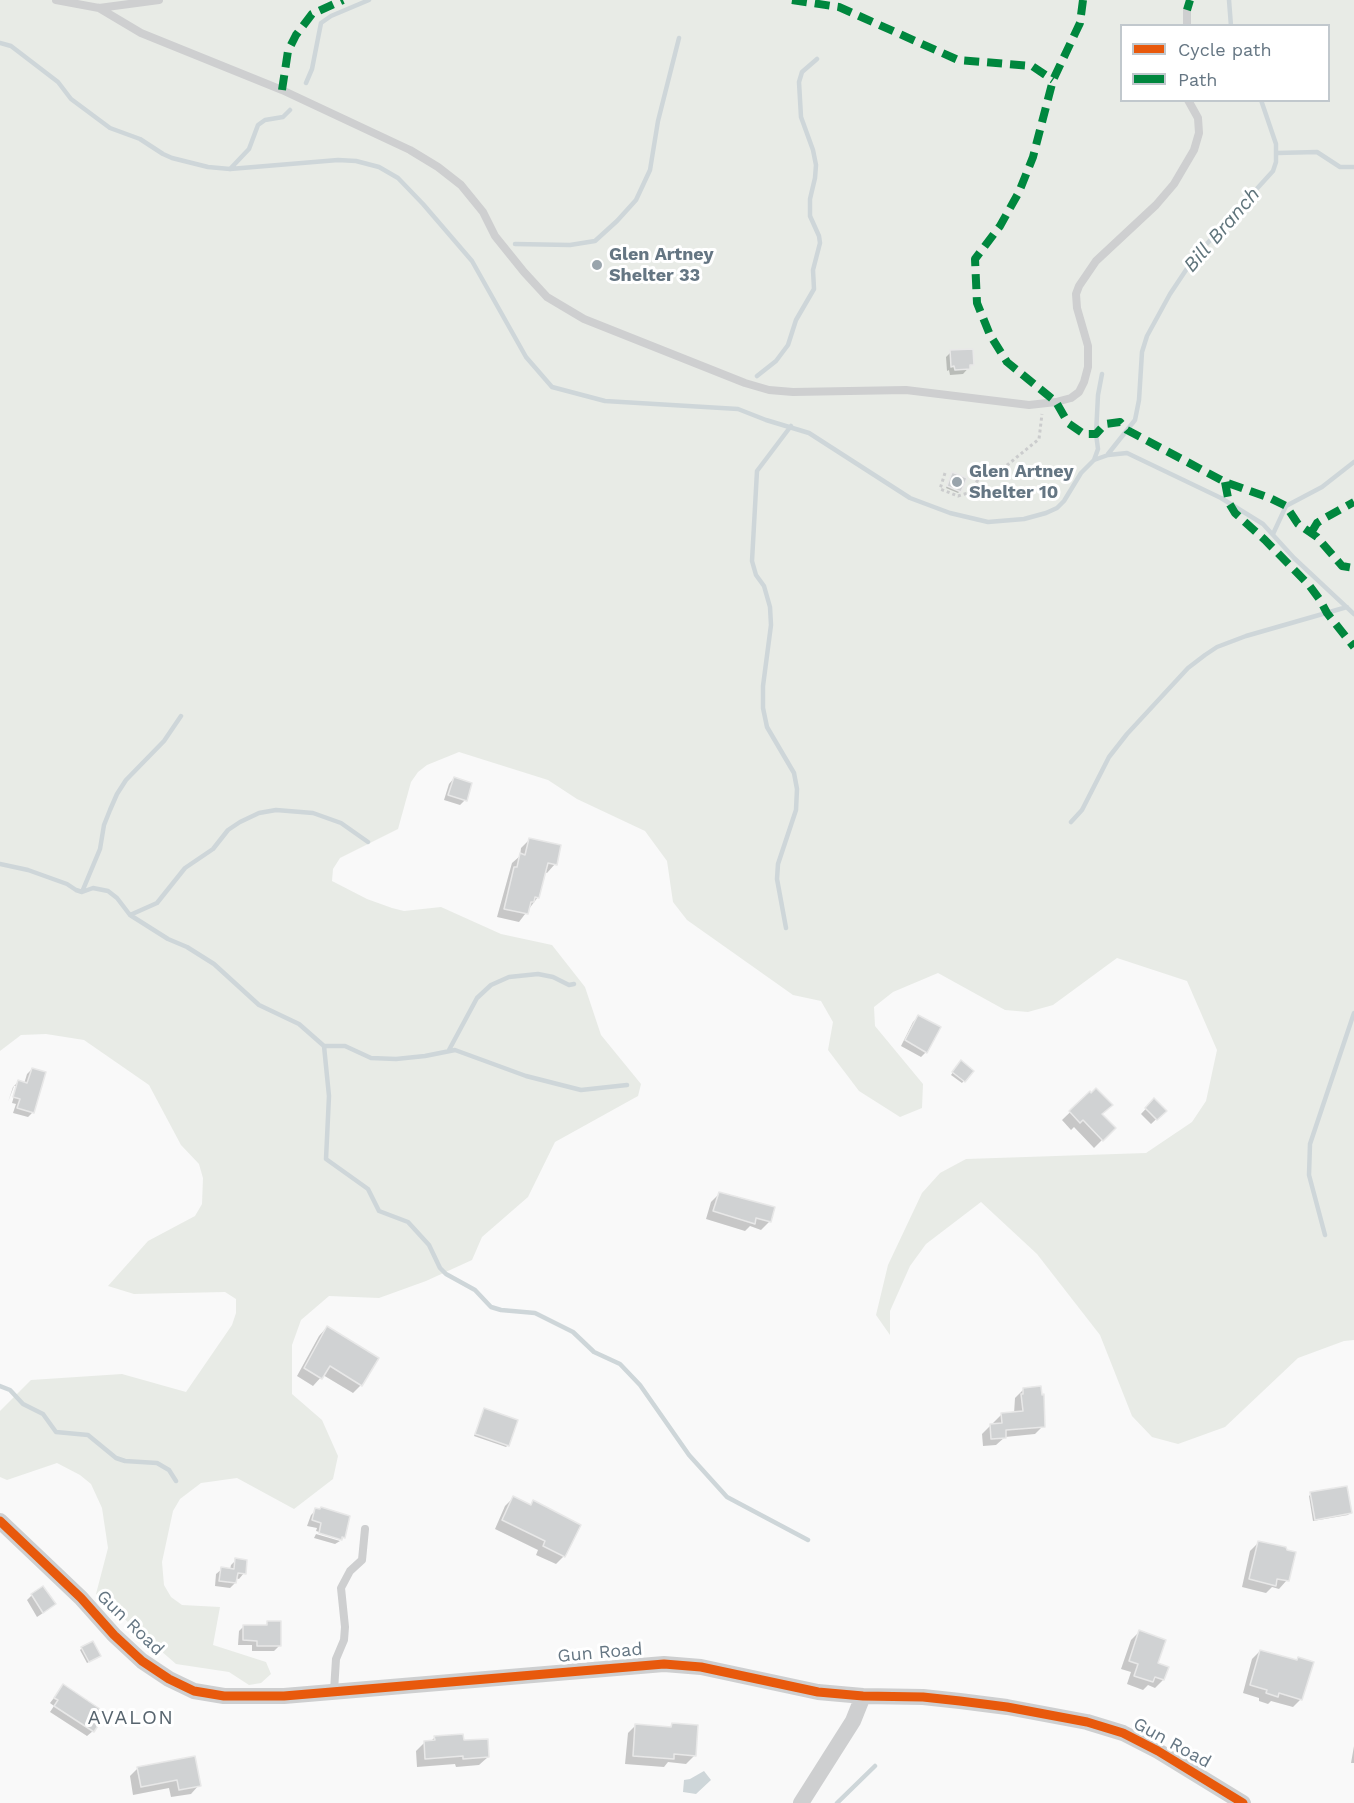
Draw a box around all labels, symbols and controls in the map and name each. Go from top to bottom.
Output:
legend [1120,24,1330,102]
text: Cycle path [1178,39,1272,60]
text: Path [1178,69,1218,90]
water label: Bill Branch [1179,183,1265,277]
place label: Glen Artney Shelter 33 [609,244,714,286]
marker: Glen Artney Shelter 33 [590,258,604,272]
place label: Glen Artney Shelter 10 [969,461,1074,504]
marker: Glen Artney Shelter 10 [950,475,964,489]
street label: Gun Road [92,1586,168,1660]
street label: Gun Road [557,1639,643,1667]
district label: AVALON [87,1706,175,1730]
street label: Gun Road [1129,1713,1215,1773]

